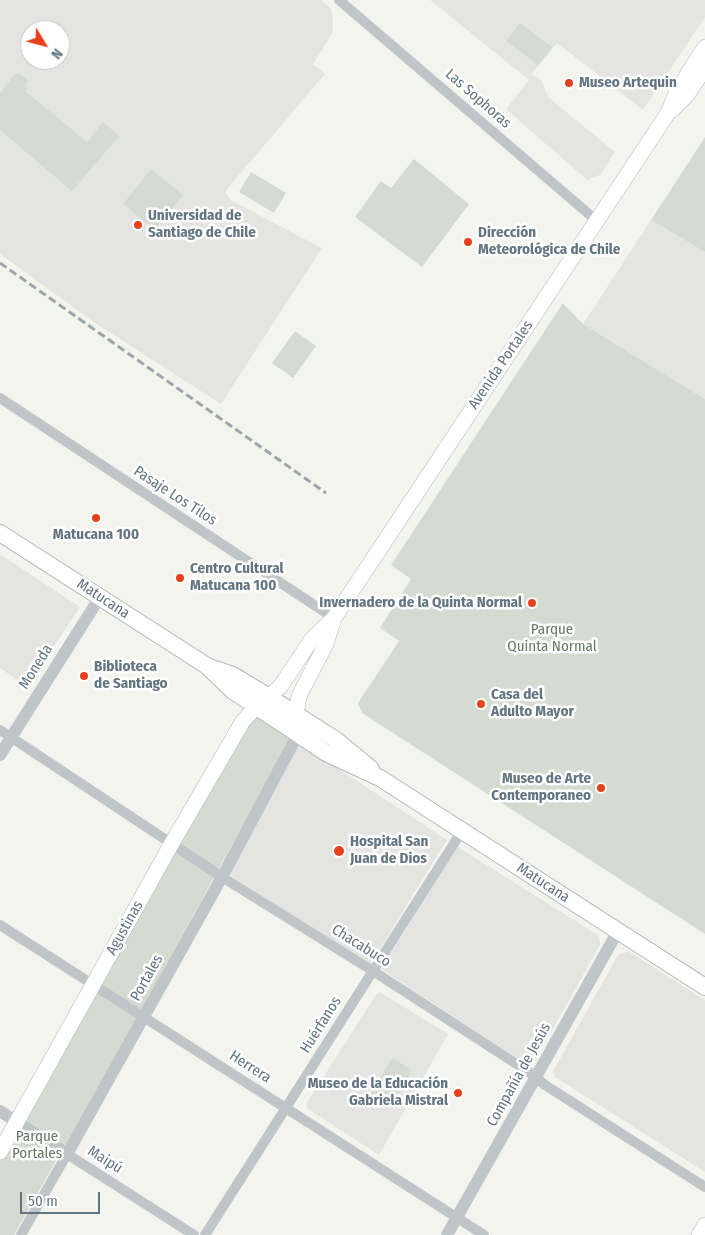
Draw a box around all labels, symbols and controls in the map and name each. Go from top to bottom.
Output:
north arrow [20,20,70,70]
text: N [47,45,66,62]
street label: Las Sophoras [441,66,515,132]
place label: Museo Artequin [579,74,677,92]
marker: Museo Artequin [563,77,575,89]
place label: Universidad de Santiago de Chile [148,207,256,242]
marker: Universidad de Santiago de Chile [132,219,144,231]
place label: Dirección Meteorológica de Chile [478,224,620,259]
marker: Dirección Meteorológica de Chile [462,236,474,248]
street label: Avenida Portales [465,317,537,413]
street label: Pasaje Los Tilos [130,462,220,530]
marker: Matucana 100 [90,512,102,524]
place label: Matucana 100 [53,526,139,544]
place label: Centro Cultural Matucana 100 [190,560,284,595]
marker: Centro Cultural Matucana 100 [174,572,186,584]
street label: Matucana [73,575,133,623]
place label: Invernadero de la Quinta Normal [319,594,522,612]
marker: Invernadero de la Quinta Normal [526,597,538,609]
park label: Parque Quinta Normal [507,621,597,656]
street label: Moneda [15,641,57,693]
place label: Biblioteca de Santiago [94,658,168,693]
marker: Biblioteca de Santiago [78,670,90,682]
place label: Casa del Adulto Mayor [491,686,574,721]
marker: Casa del Adulto Mayor [475,698,487,710]
place label: Museo de Arte Contemporaneo [491,770,591,805]
marker: Museo de Arte Contemporaneo [595,782,607,794]
place label: Hospital San Juan de Dios [350,833,428,868]
marker: Hospital San Juan de Dios [332,844,346,858]
street label: Matucana [513,859,573,907]
street label: Agustinas [103,898,147,958]
street label: Chacabuco [328,921,394,971]
street label: Portales [127,952,167,1004]
street label: Huérfanos [297,993,345,1057]
street label: Compañía de Jesús [483,1020,555,1130]
street label: Herrera [226,1047,274,1087]
place label: Museo de la Educación Gabriela Mistral [308,1075,448,1110]
marker: Museo de la Educación Gabriela Mistral [452,1087,464,1099]
park label: Parque Portales [12,1128,62,1163]
street label: Maipú [84,1142,126,1178]
scale bar [22,1182,102,1214]
text: 50 m [28,1192,58,1210]

